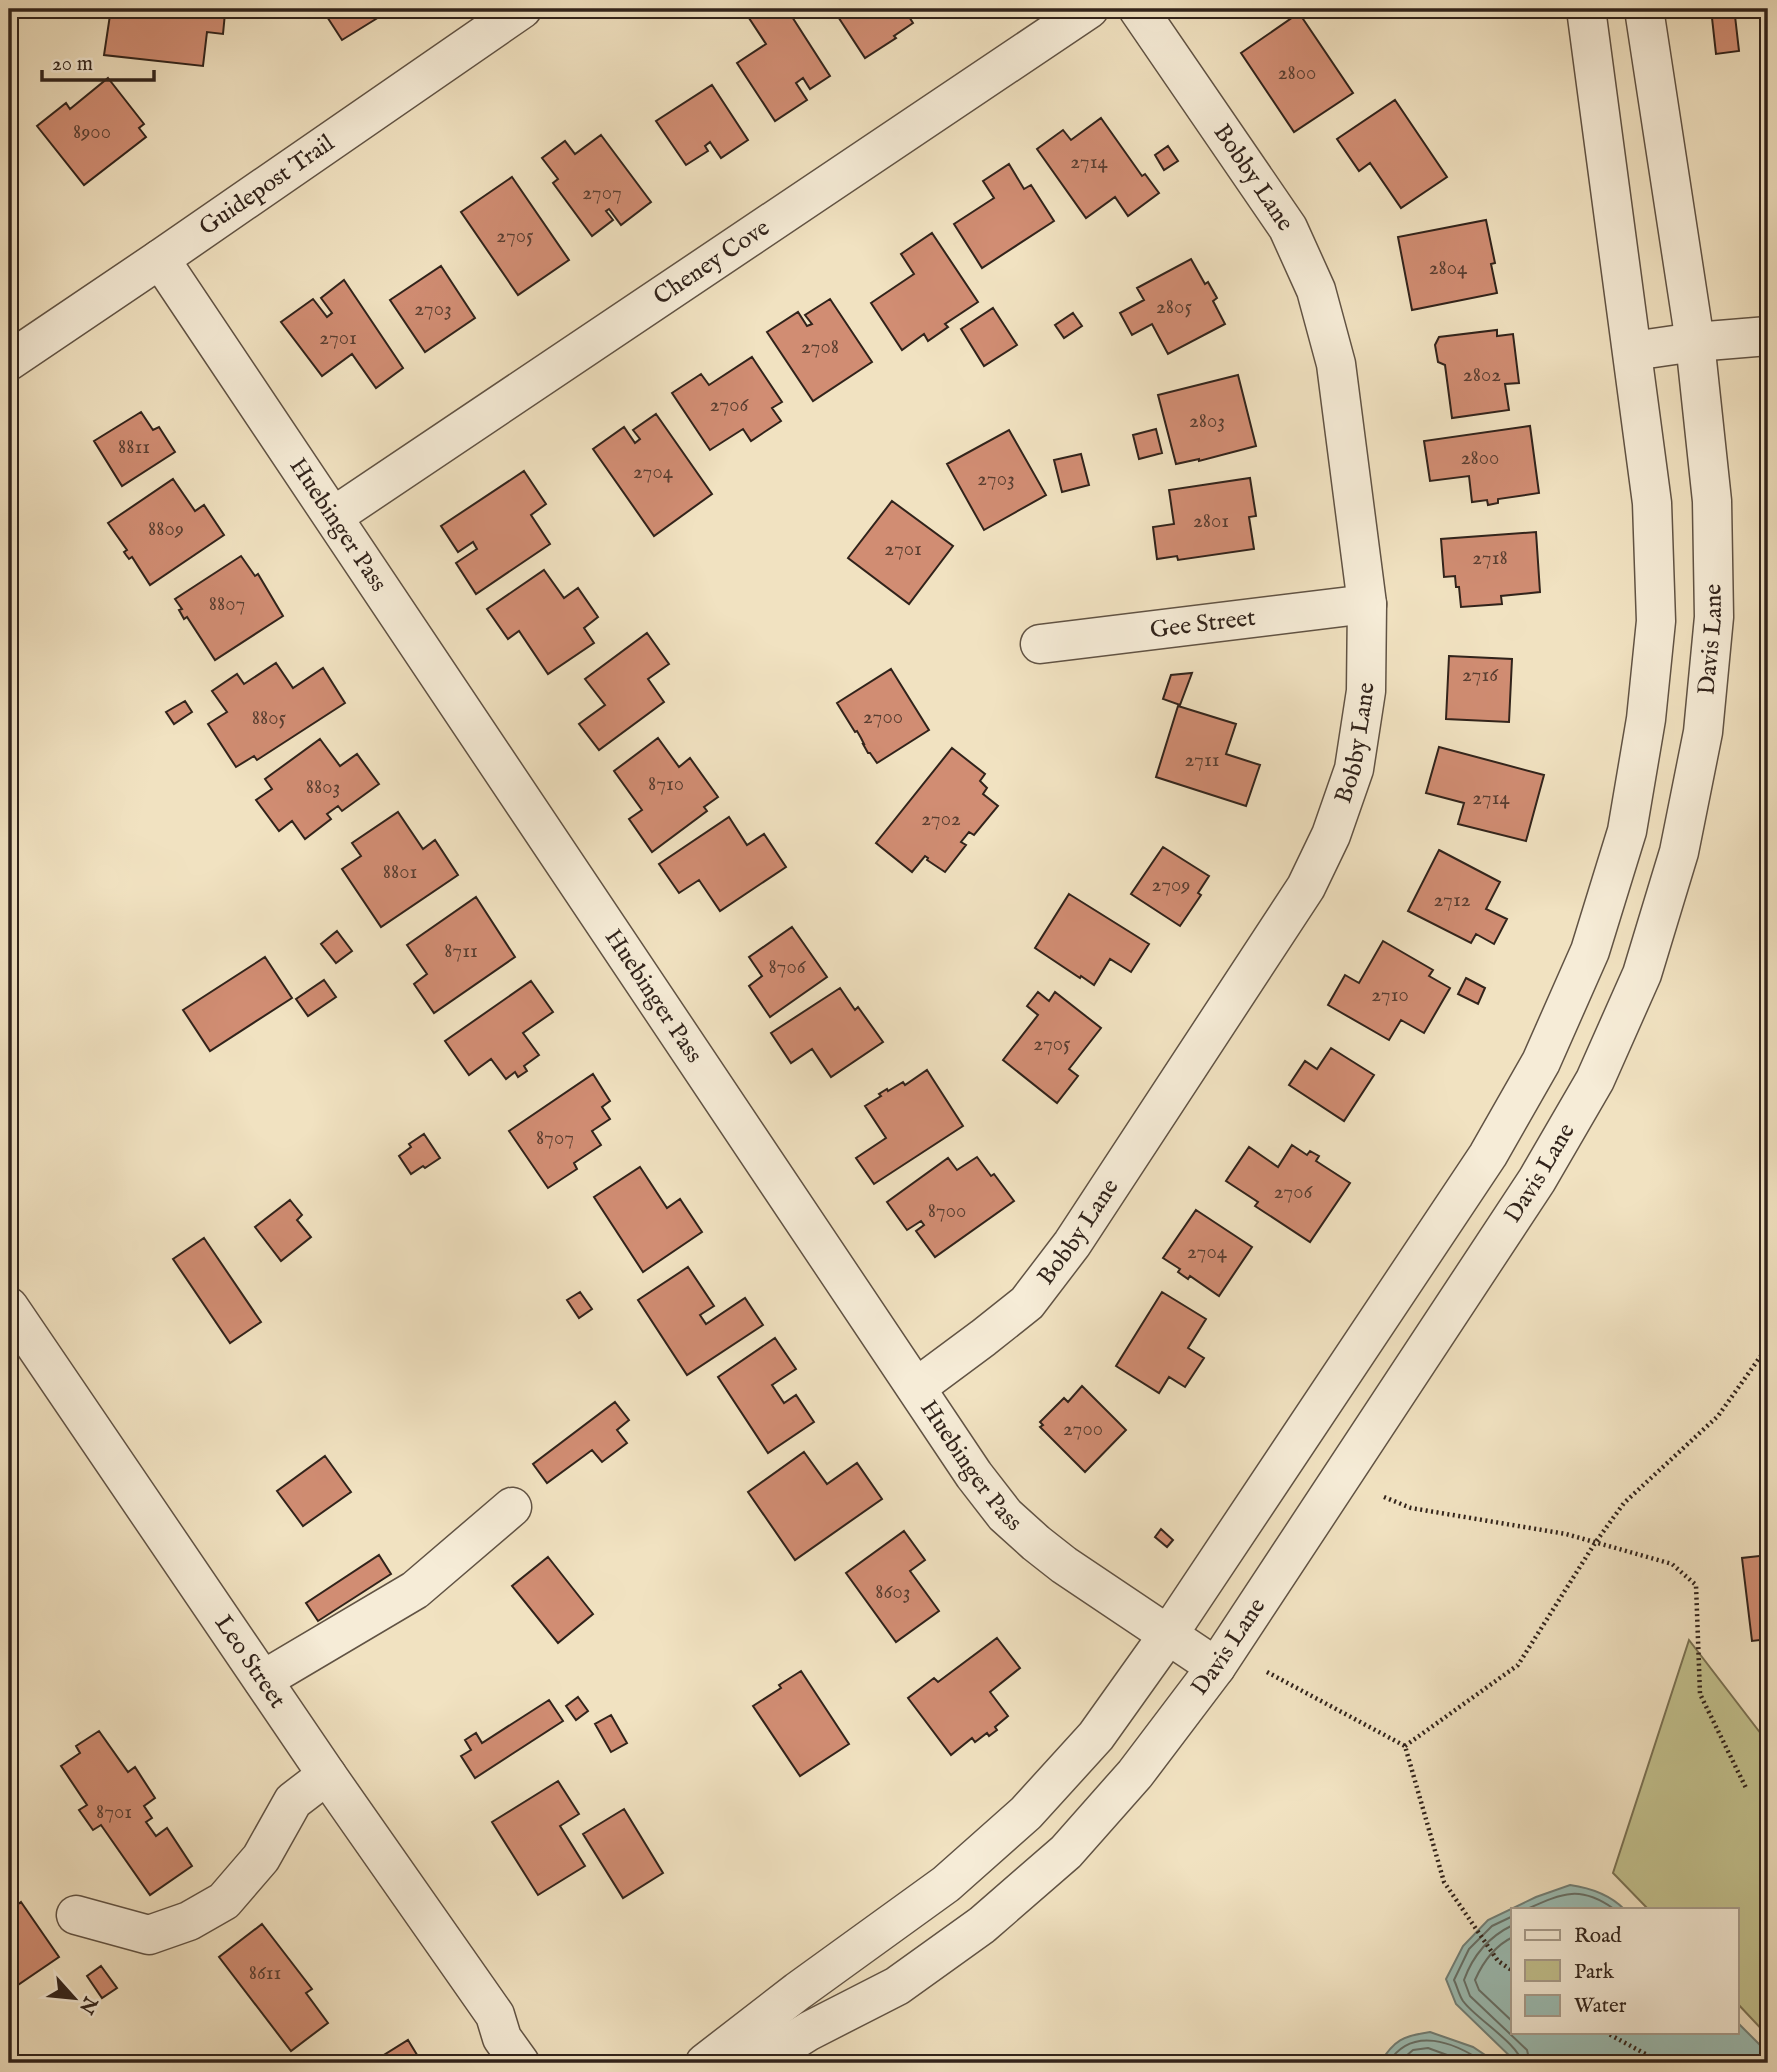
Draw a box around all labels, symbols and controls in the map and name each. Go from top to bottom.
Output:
scale bar [42,38,154,82]
text: 20 m [52,51,93,78]
house number: 2800 [1278,60,1316,87]
house number: 8900 [73,119,111,146]
street label: Bobby Lane [1206,119,1300,237]
street label: Guidepost Trail [193,128,341,243]
house number: 2714 [1070,149,1108,176]
house number: 2707 [582,180,622,207]
street label: Cheney Cove [648,212,776,312]
house number: 2705 [496,223,534,250]
house number: 2804 [1429,255,1468,282]
house number: 2805 [1156,294,1192,321]
house number: 2703 [414,296,452,323]
house number: 2701 [319,325,357,352]
house number: 2708 [801,334,839,361]
house number: 2802 [1463,362,1501,389]
house number: 2706 [710,392,749,419]
house number: 2803 [1189,408,1225,435]
house number: 8811 [118,434,150,461]
house number: 2800 [1461,445,1499,472]
street label: Huebinger Pass [282,452,394,598]
house number: 2704 [633,459,674,486]
house number: 2703 [977,466,1015,493]
house number: 2801 [1193,508,1229,535]
house number: 8809 [148,516,184,543]
house number: 2701 [884,536,922,563]
house number: 2718 [1472,545,1508,572]
street label: Davis Lane [1691,584,1730,696]
house number: 8807 [209,591,245,618]
street label: Gee Street [1148,602,1257,646]
house number: 2716 [1462,662,1499,689]
street label: Bobby Lane [1328,683,1382,807]
house number: 2700 [863,704,903,731]
house number: 8805 [252,705,287,732]
house number: 2711 [1184,747,1220,774]
house number: 8710 [648,771,684,798]
house number: 8803 [306,774,340,801]
house number: 2714 [1472,785,1510,812]
house number: 2702 [921,806,961,833]
house number: 8801 [383,859,417,886]
house number: 2709 [1152,872,1190,899]
house number: 2712 [1433,887,1471,914]
street label: Huebinger Pass [597,923,709,1069]
house number: 8711 [444,938,478,965]
house number: 8706 [768,954,807,981]
house number: 2710 [1371,982,1409,1009]
house number: 2705 [1033,1031,1071,1058]
street label: Davis Lane [1497,1118,1582,1229]
house number: 8707 [536,1125,574,1152]
street label: Bobby Lane [1031,1173,1126,1292]
house number: 2706 [1274,1179,1313,1206]
house number: 8700 [928,1198,966,1225]
house number: 2704 [1187,1239,1228,1266]
street label: Huebinger Pass [913,1394,1028,1538]
house number: 2700 [1063,1416,1103,1443]
house number: 8603 [875,1579,911,1606]
street label: Davis Lane [1184,1592,1273,1702]
street label: Leo Street [207,1609,293,1714]
house number: 8701 [96,1799,132,1826]
legend [1511,1908,1738,2034]
text: Road [1574,1923,1622,1950]
text: Park [1574,1959,1615,1986]
house number: 8611 [249,1960,281,1987]
north arrow [38,1964,108,2034]
text: N [73,1991,102,2018]
text: Water [1574,1993,1627,2020]

